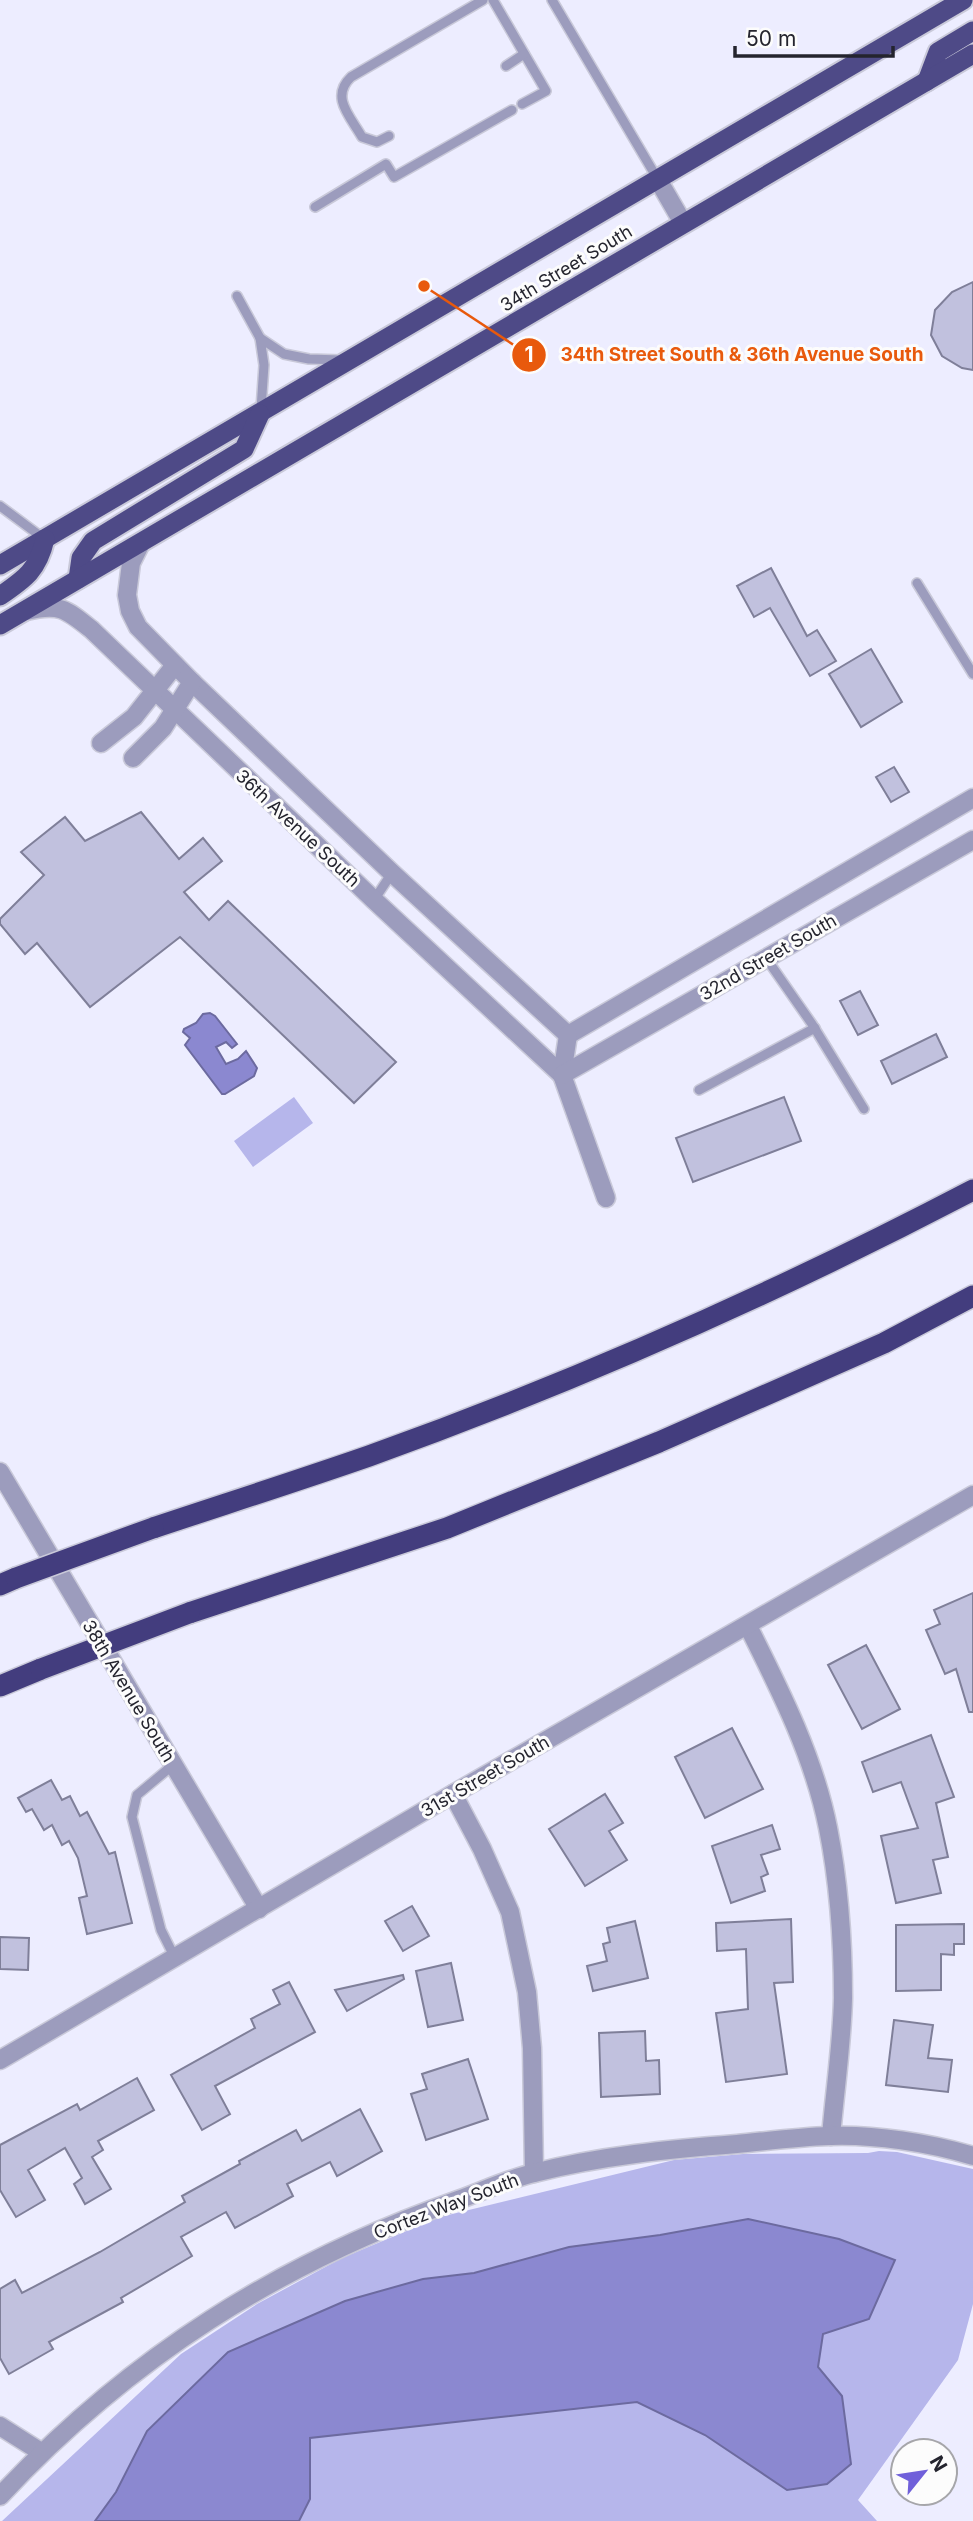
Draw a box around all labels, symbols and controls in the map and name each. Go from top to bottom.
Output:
scale bar [735,14,892,58]
text: 50 m [746,26,796,51]
street label: 34th Street South [496,220,636,316]
callout: 34th Street South & 36th Avenue South [511,335,938,375]
text: 1 [524,342,534,367]
text: 34th Street South & 36th Avenue South [560,343,924,366]
street label: 36th Avenue South [232,765,364,891]
street label: 32nd Street South [696,909,840,1005]
street label: 38th Avenue South [78,1616,180,1766]
street label: 31st Street South [417,1731,553,1821]
street label: Cortez Way South [371,2169,521,2243]
north arrow [889,2437,959,2507]
text: N [925,2452,952,2476]

